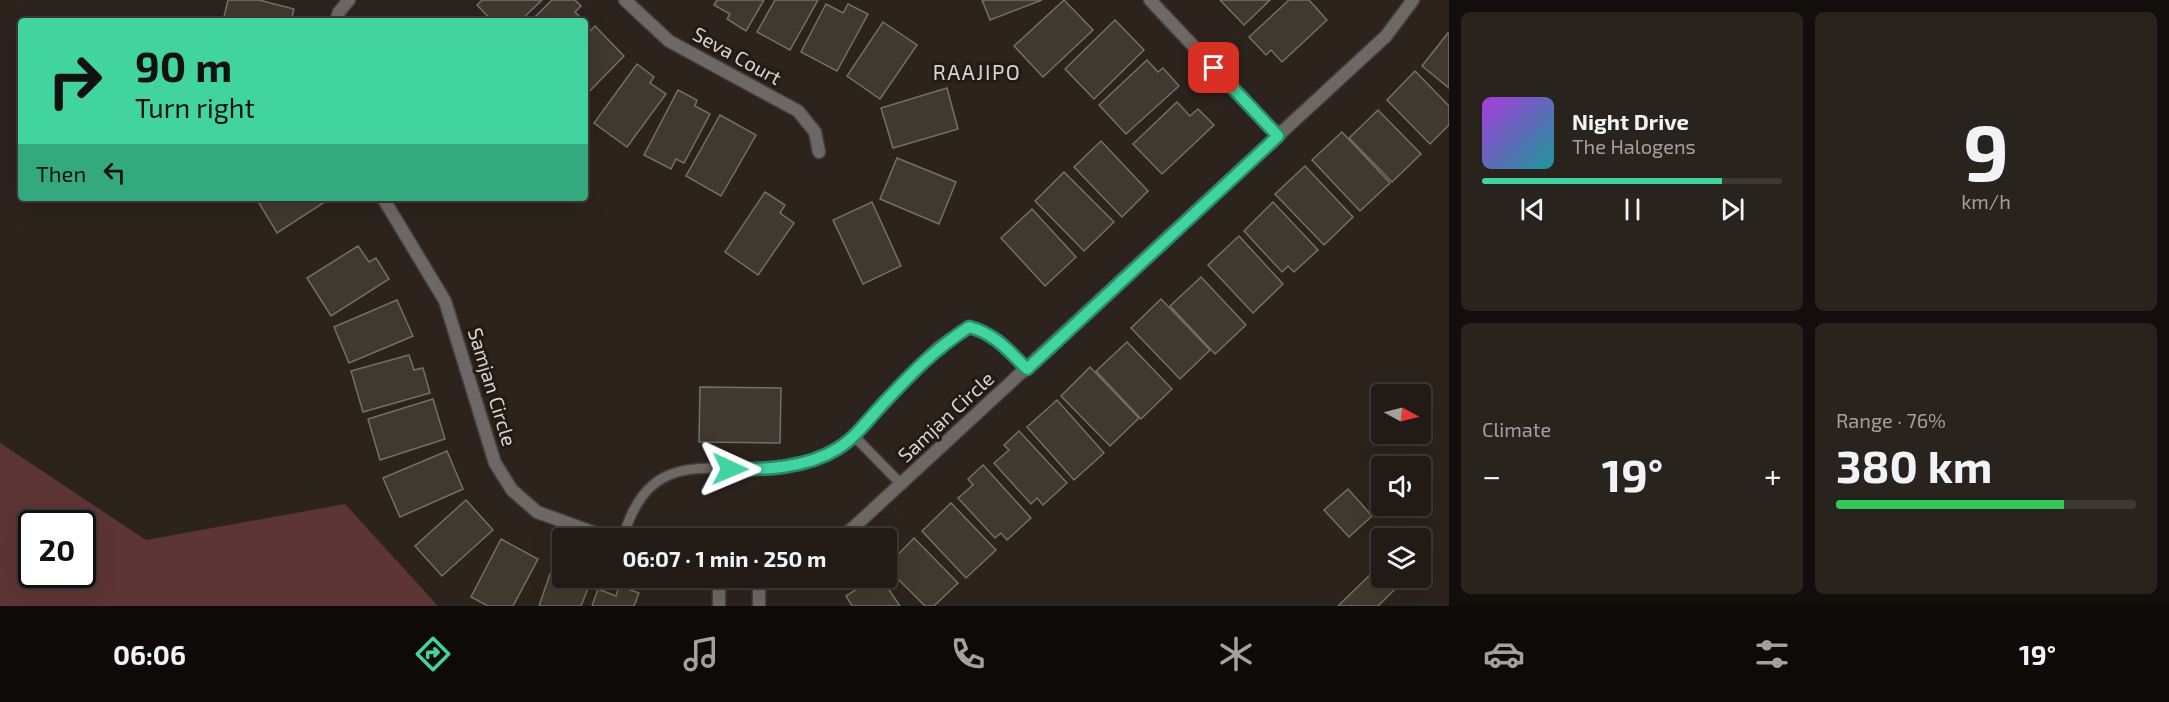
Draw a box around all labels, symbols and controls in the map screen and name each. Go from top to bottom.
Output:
street label: Seva Court [689,21,786,89]
text: 90 m [135,40,232,90]
icon: right [36,42,114,120]
pin [1188,42,1239,93]
icon: arrive [1197,51,1230,84]
district label: RAAJIPO [933,59,1021,84]
text: Turn right [135,91,255,123]
text: 9 [1963,103,2009,197]
text: Night Drive [1572,108,1689,134]
text: The Halogens [1572,134,1696,158]
icon: left [98,156,131,189]
text: Then [36,160,86,186]
text: km/h [1961,189,2011,213]
icon: previous [1516,193,1549,226]
icon: pause [1616,193,1649,226]
icon: next [1716,193,1749,226]
street label: Samjan Circle [464,325,522,449]
street label: Samjan Circle [892,366,998,467]
north arrow [1371,384,1431,444]
map controls [1371,384,1431,588]
text: Range · 76% [1836,408,1946,432]
text: Climate [1482,417,1551,441]
position arrow [698,437,762,501]
text: 380 km [1836,438,1992,492]
text: 19° [1602,447,1663,501]
text: − [1482,455,1501,495]
text: + [1764,455,1782,495]
button: sound [1371,456,1431,516]
speed limit sign: 20 [18,510,96,588]
button: layers [1371,528,1431,588]
text: 06:07 · 1 min · 250 m [623,545,826,571]
icon: directions [412,633,454,675]
icon: music [680,633,722,675]
icon: phone [947,633,989,675]
icon: climate [1215,633,1257,675]
icon: car [1483,633,1525,675]
icon: filters [1751,633,1793,675]
text: 06:06 [113,638,186,670]
text: 19° [2019,638,2056,670]

